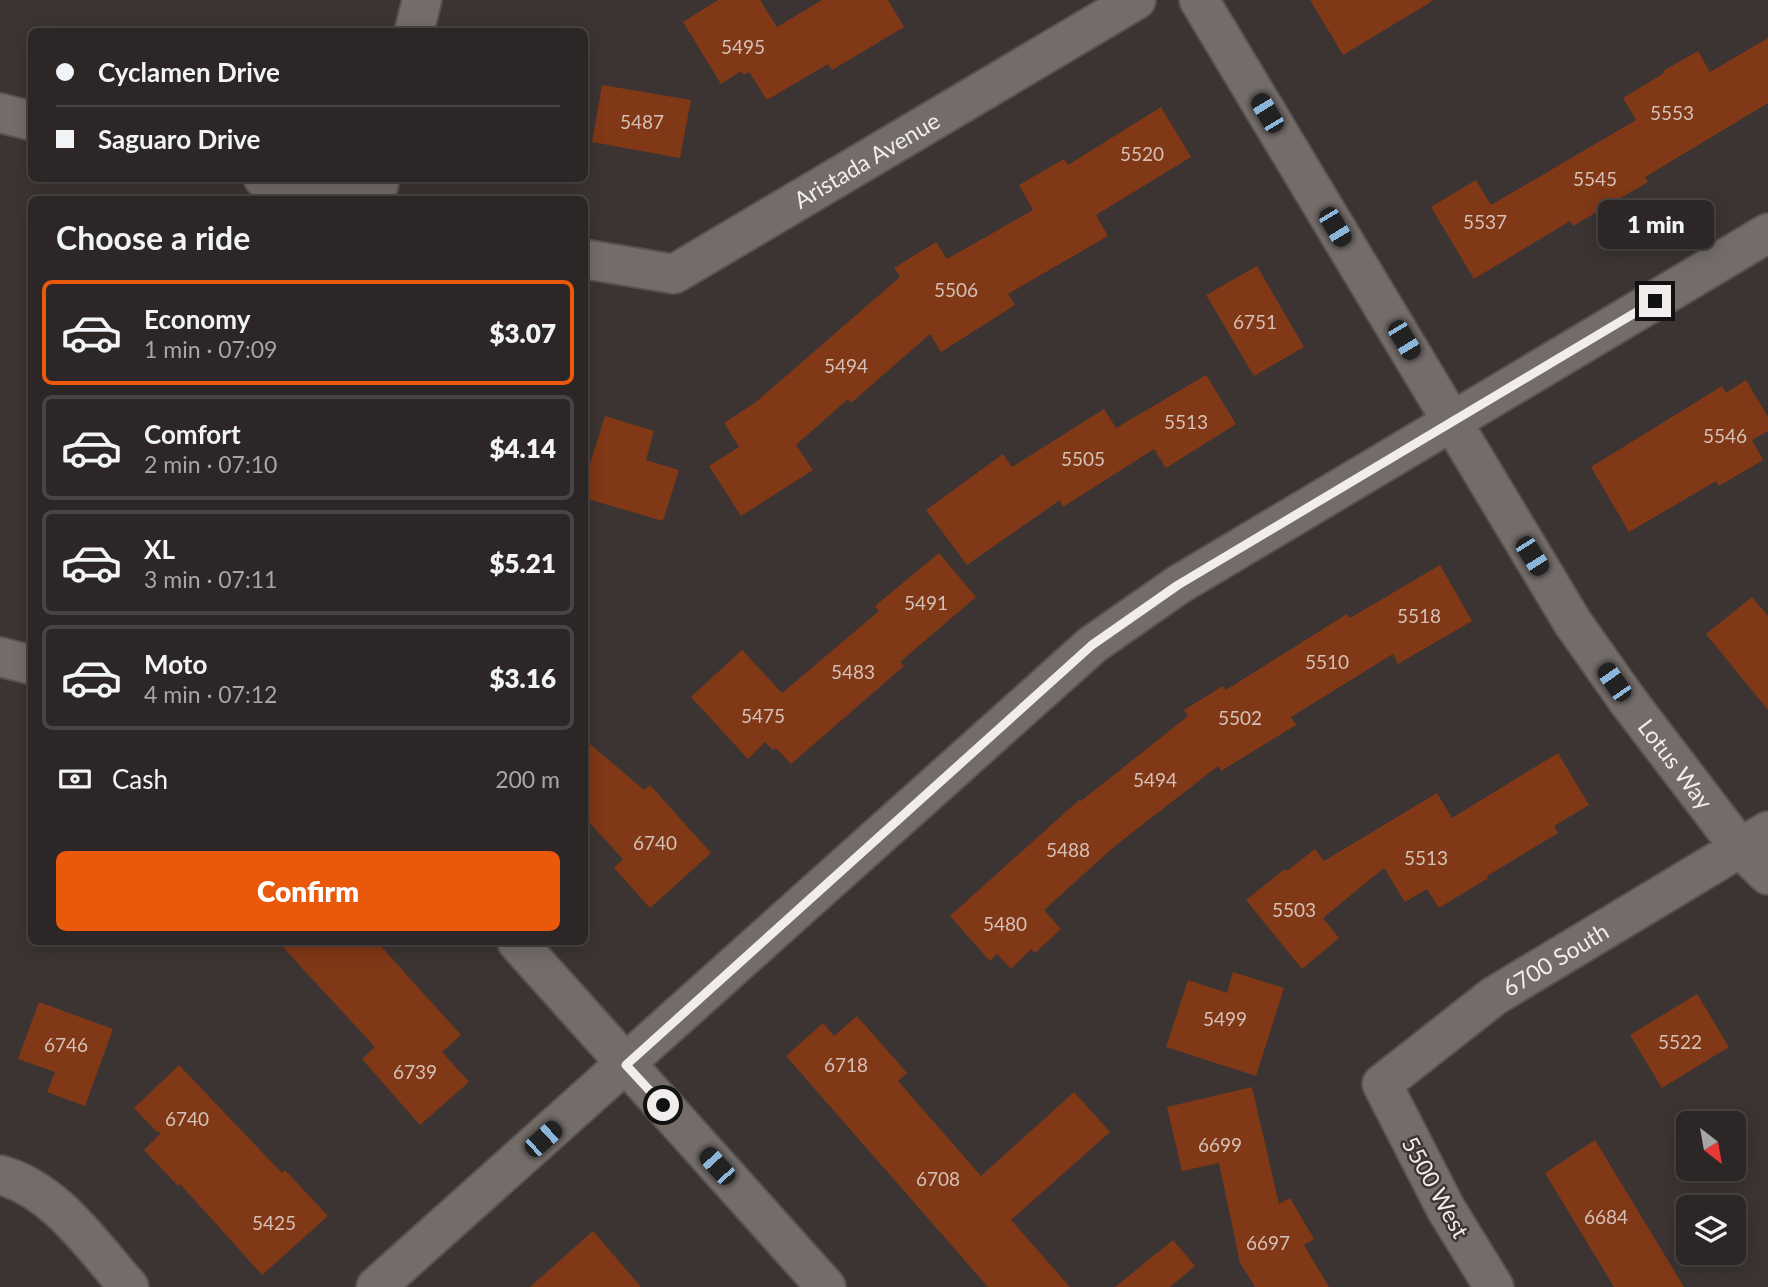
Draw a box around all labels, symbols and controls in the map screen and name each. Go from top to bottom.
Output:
house number: 5495 [721,35,765,58]
text: Cyclamen Drive [98,56,280,88]
car [1248,90,1287,136]
house number: 5553 [1650,101,1694,124]
street label: Aristada Avenue [788,106,944,214]
house number: 5487 [620,110,664,133]
text: Saguaro Drive [98,123,261,155]
house number: 5520 [1120,142,1164,165]
house number: 5545 [1573,167,1617,190]
callout: 1 min [1597,200,1713,248]
car [1316,204,1355,250]
house number: 5537 [1463,210,1507,233]
text: 1 min [1627,210,1685,238]
text: Choose a ride [56,218,250,257]
house number: 5506 [934,278,978,301]
route end [1639,285,1671,317]
icon: car [60,301,123,364]
text: Economy [144,303,250,335]
house number: 6751 [1233,310,1277,333]
text: $3.07 [489,317,556,349]
car [1385,317,1424,363]
text: 1 min · 07:09 [144,335,277,363]
house number: 5494 [824,354,868,377]
house number: 5513 [1164,410,1208,433]
icon: car [60,416,123,479]
text: Comfort [144,418,241,450]
house number: 5546 [1703,424,1747,447]
text: $4.14 [489,432,556,464]
house number: 5505 [1061,447,1105,470]
text: 2 min · 07:10 [144,450,277,478]
icon: car [60,531,123,594]
text: XL [144,533,175,565]
car [1512,533,1553,579]
text: $5.21 [489,547,556,579]
text: 3 min · 07:11 [144,565,277,593]
house number: 5491 [904,591,948,614]
house number: 5518 [1397,604,1441,627]
icon: car [60,646,123,709]
text: Moto [144,648,207,680]
house number: 5510 [1305,650,1349,673]
car [1594,659,1635,705]
house number: 5483 [831,660,875,683]
text: $3.16 [489,662,556,694]
text: 4 min · 07:12 [144,680,277,708]
house number: 5475 [741,704,785,727]
house number: 5502 [1218,706,1262,729]
street label: Lotus Way [1633,713,1719,815]
icon: cash [56,760,94,798]
text: Cash [112,763,168,795]
text: 200 m [495,765,560,793]
house number: 5494 [1133,768,1177,791]
house number: 6740 [633,831,677,854]
house number: 5488 [1046,838,1090,861]
house number: 5513 [1404,846,1448,869]
button: Confirm [56,851,560,931]
house number: 5503 [1272,898,1316,921]
house number: 5480 [983,912,1027,935]
street label: 6700 South [1497,916,1613,1002]
house number: 5499 [1203,1007,1247,1030]
house number: 5522 [1658,1030,1702,1053]
house number: 6746 [44,1033,88,1056]
house number: 6718 [824,1053,868,1076]
house number: 6739 [393,1060,437,1083]
route start [647,1089,679,1121]
house number: 6740 [165,1107,209,1130]
north arrow [1676,1111,1746,1181]
map controls [1676,1111,1746,1265]
car [521,1117,566,1161]
street label: 5500 West [1397,1131,1476,1243]
house number: 6699 [1198,1133,1242,1156]
car [696,1143,739,1189]
house number: 6708 [916,1167,960,1190]
button: layers [1676,1195,1746,1265]
house number: 6684 [1584,1205,1628,1228]
house number: 5425 [252,1211,296,1234]
house number: 6697 [1246,1231,1290,1254]

